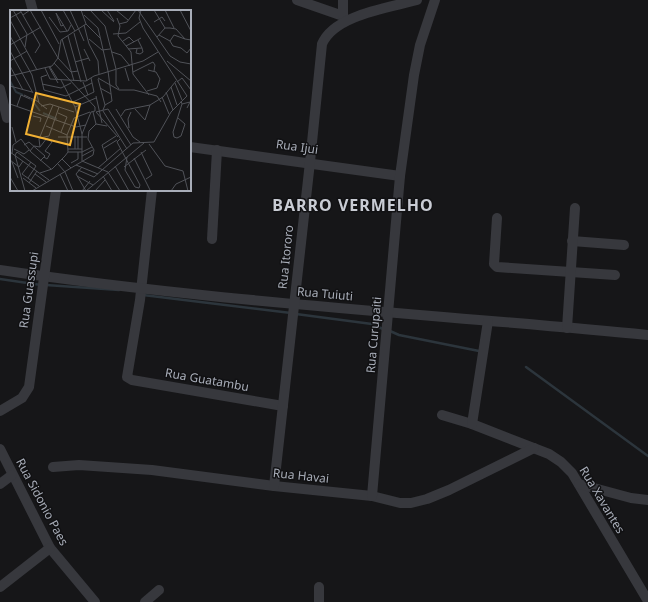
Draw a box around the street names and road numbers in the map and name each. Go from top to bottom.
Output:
street label: Rua Ijui [275,135,319,158]
street label: Rua Itororo [274,224,297,290]
street label: Rua Guassupi [15,251,42,329]
street label: Rua Tuiuti [296,283,354,304]
street label: Rua Curupaiti [362,296,385,374]
street label: Rua Guatambu [164,364,250,395]
street label: Rua Sidonio Paes [12,455,73,549]
street label: Rua Xavantes [576,463,629,537]
street label: Rua Havai [272,464,330,487]

